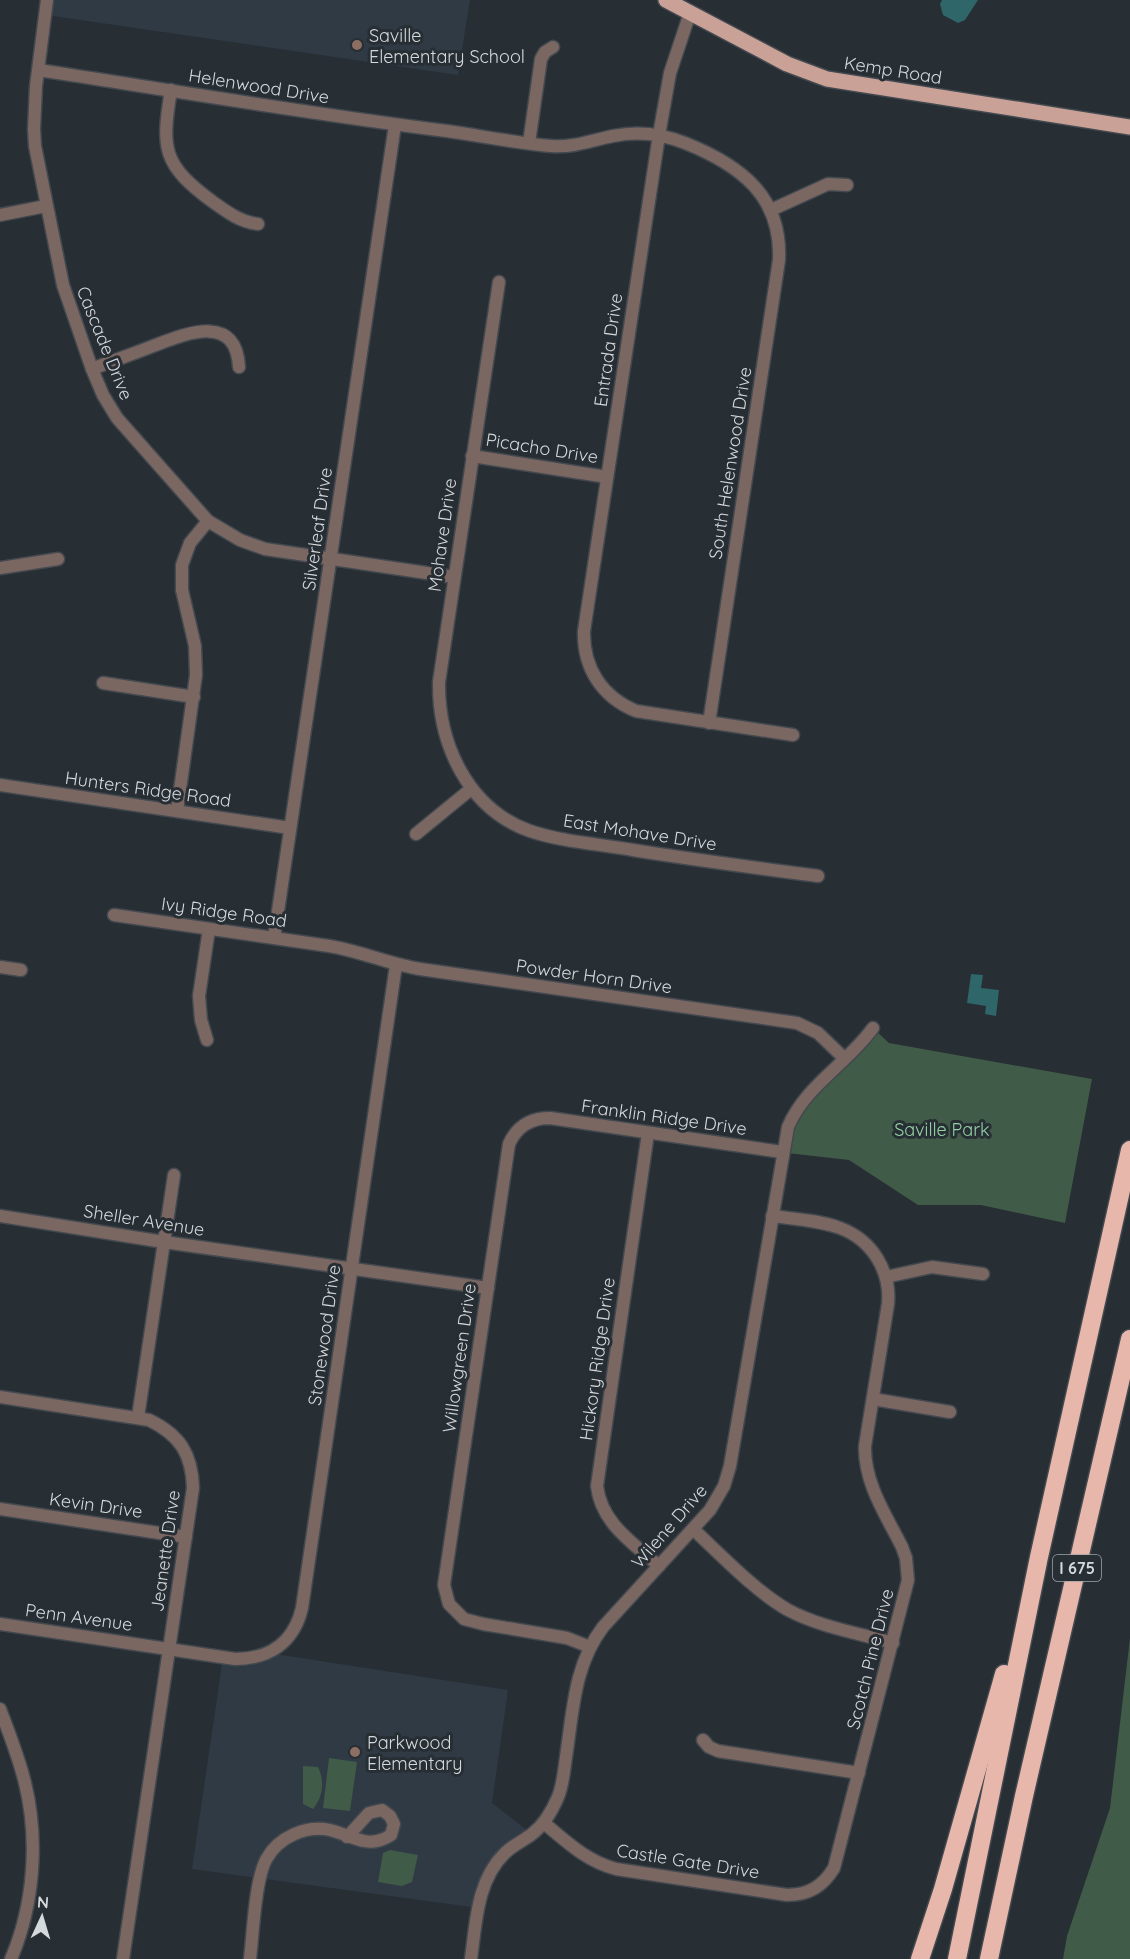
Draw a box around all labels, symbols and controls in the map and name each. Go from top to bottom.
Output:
place label: Saville Elementary School [369,24,525,68]
marker: Saville Elementary School [350,38,364,52]
street label: Kemp Road [842,51,944,89]
street label: Helenwood Drive [187,64,331,108]
street label: Cascade Drive [72,283,138,403]
street label: Entrada Drive [589,292,627,408]
street label: South Helenwood Drive [703,365,757,561]
street label: Picacho Drive [484,428,600,468]
street label: Silverleaf Drive [297,466,337,592]
street label: Mohave Drive [423,477,461,593]
street label: Hunters Ridge Road [63,766,233,812]
street label: East Mohave Drive [562,809,718,855]
street label: Ivy Ridge Road [160,892,288,932]
street label: Powder Horn Drive [515,954,673,998]
street label: Franklin Ridge Drive [580,1094,748,1140]
park label: Saville Park [894,1118,990,1141]
street label: Sheller Avenue [82,1199,206,1241]
street label: Stonewood Drive [303,1263,345,1407]
street label: Hickory Ridge Drive [574,1276,620,1442]
street label: Willowgreen Drive [437,1282,481,1434]
street label: Wilene Drive [626,1479,712,1573]
street label: Kevin Drive [48,1487,144,1523]
street label: Jeanette Drive [145,1489,185,1613]
road number: I 675 [1053,1555,1101,1581]
street label: Scotch Pine Drive [841,1586,899,1732]
street label: Penn Avenue [24,1598,134,1636]
place label: Parkwood Elementary [367,1731,463,1775]
marker: Parkwood Elementary [348,1745,362,1759]
street label: Castle Gate Drive [615,1838,761,1884]
north arrow [12,1887,72,1947]
text: N [36,1892,50,1912]

